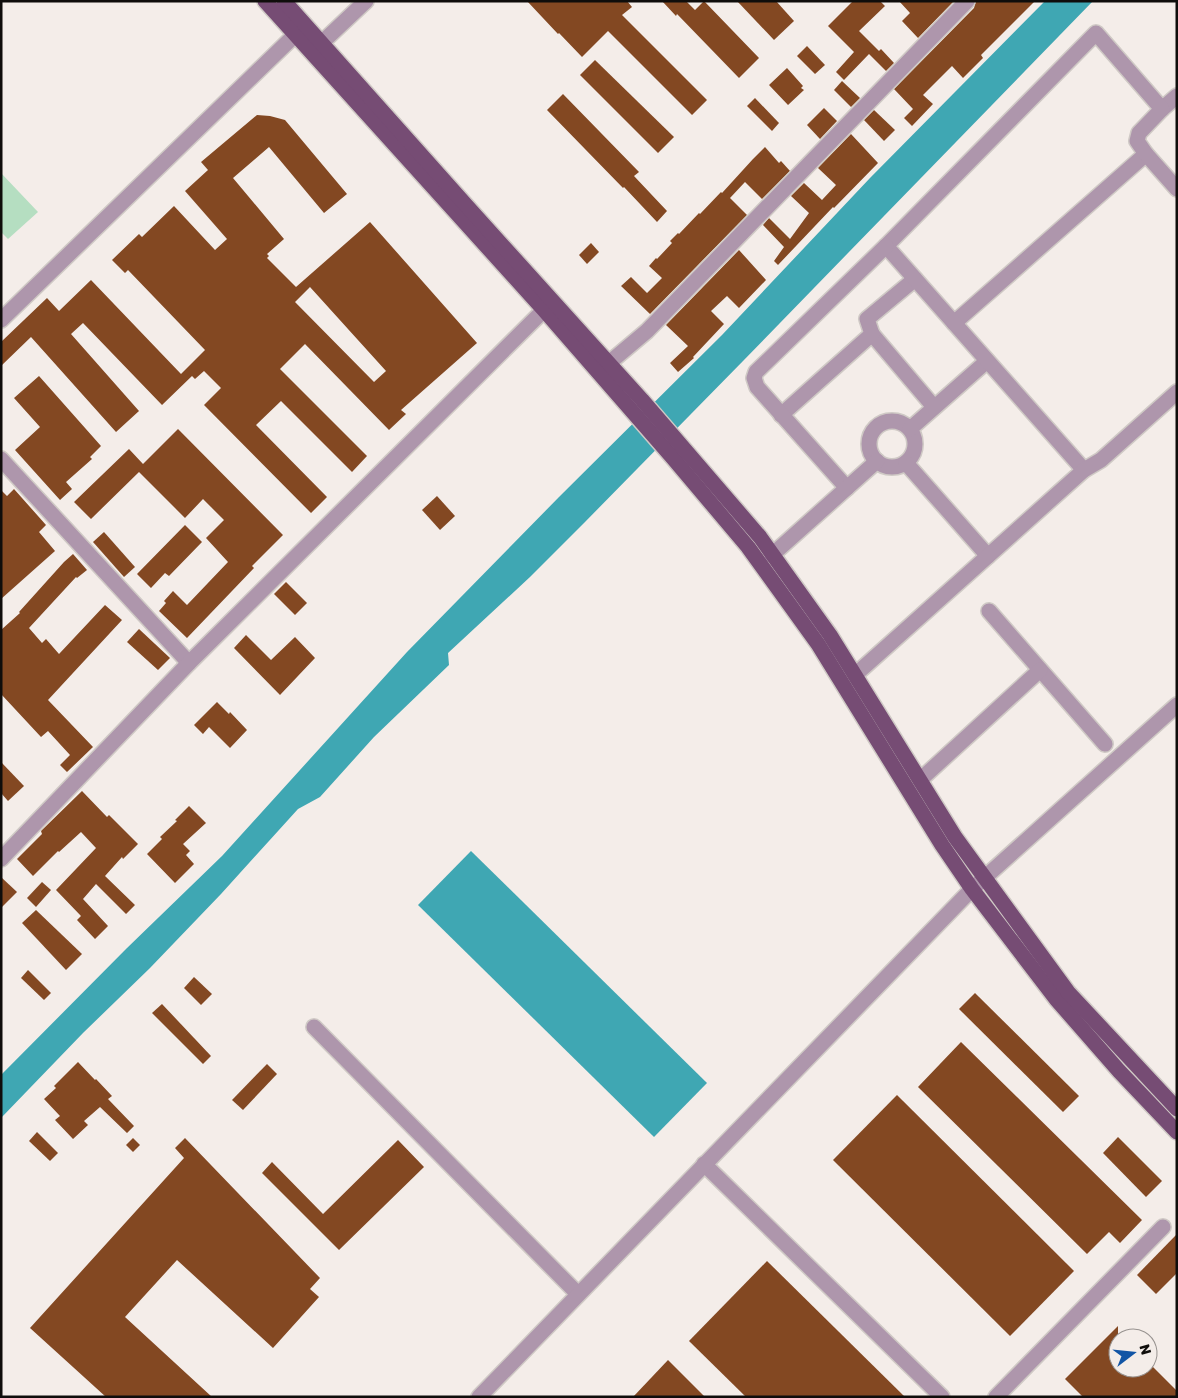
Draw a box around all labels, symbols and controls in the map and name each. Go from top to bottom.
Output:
north arrow [1108,1328,1158,1378]
text: N [1135,1342,1155,1357]

